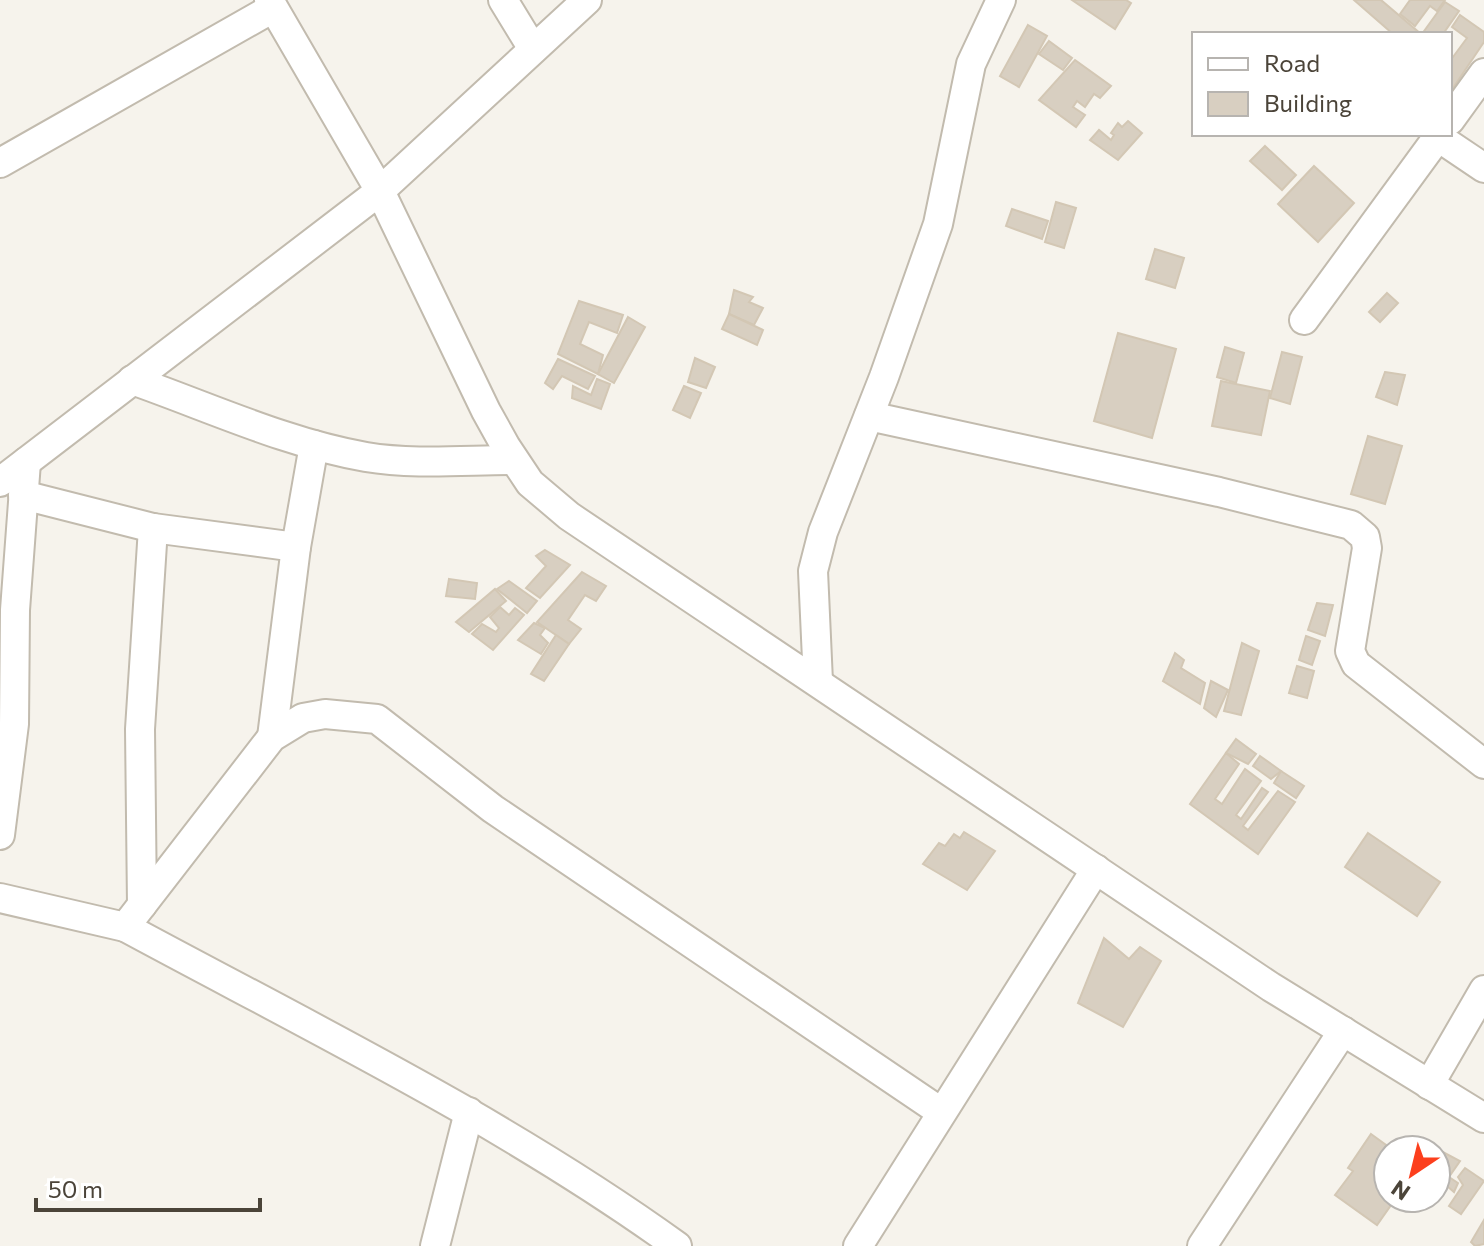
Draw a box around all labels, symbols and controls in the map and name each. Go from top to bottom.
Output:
legend [1192,32,1452,136]
text: Road [1264,48,1320,77]
text: Building [1264,88,1352,117]
north arrow [1372,1134,1452,1214]
scale bar [36,1162,260,1212]
text: 50 m [48,1174,103,1203]
text: N [1386,1175,1415,1207]

